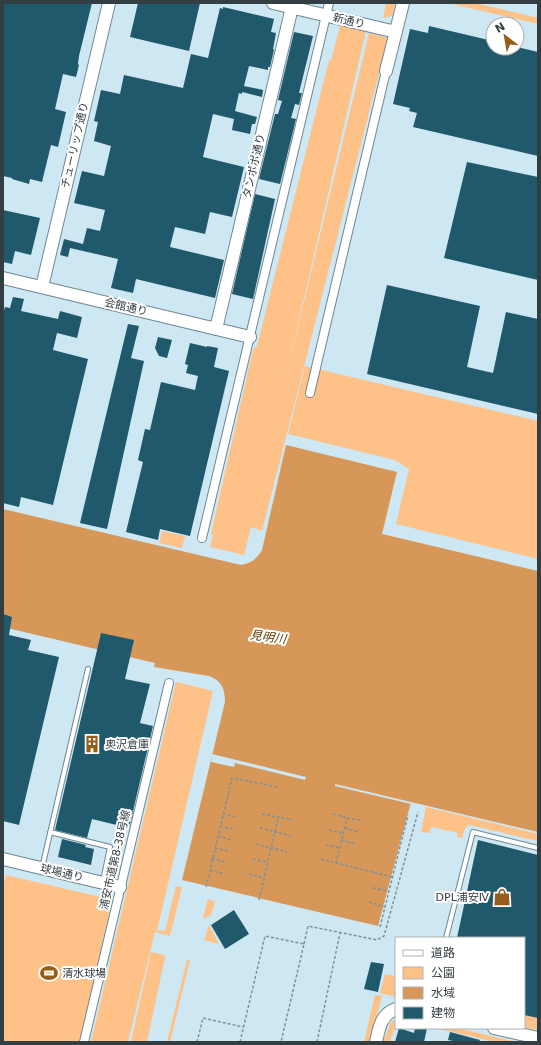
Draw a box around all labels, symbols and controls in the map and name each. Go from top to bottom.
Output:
street label: 新通り [331,11,367,31]
north arrow [485,16,525,56]
text: N [493,20,507,36]
street label: チューリップ通り [59,101,91,189]
street label: タンポポ通り [240,132,268,200]
street label: 会館通り [103,296,149,318]
water label: 見明川 [249,628,289,647]
building icon: 奥沢倉庫 [82,734,102,754]
place label: 奥沢倉庫 [105,738,149,751]
street label: 浦安市道第8-38号線 [97,809,133,911]
street label: 球場通り [39,862,85,884]
shop icon: DPL浦安Ⅳ [492,887,512,907]
place label: DPL浦安Ⅳ [436,891,490,904]
legend [395,937,525,1029]
text: 道路 [431,946,455,960]
sports icon: 清水球場 [39,963,59,983]
text: 公園 [431,966,455,980]
place label: 清水球場 [62,967,106,980]
text: 水域 [431,986,455,1000]
text: 建物 [431,1006,455,1020]

